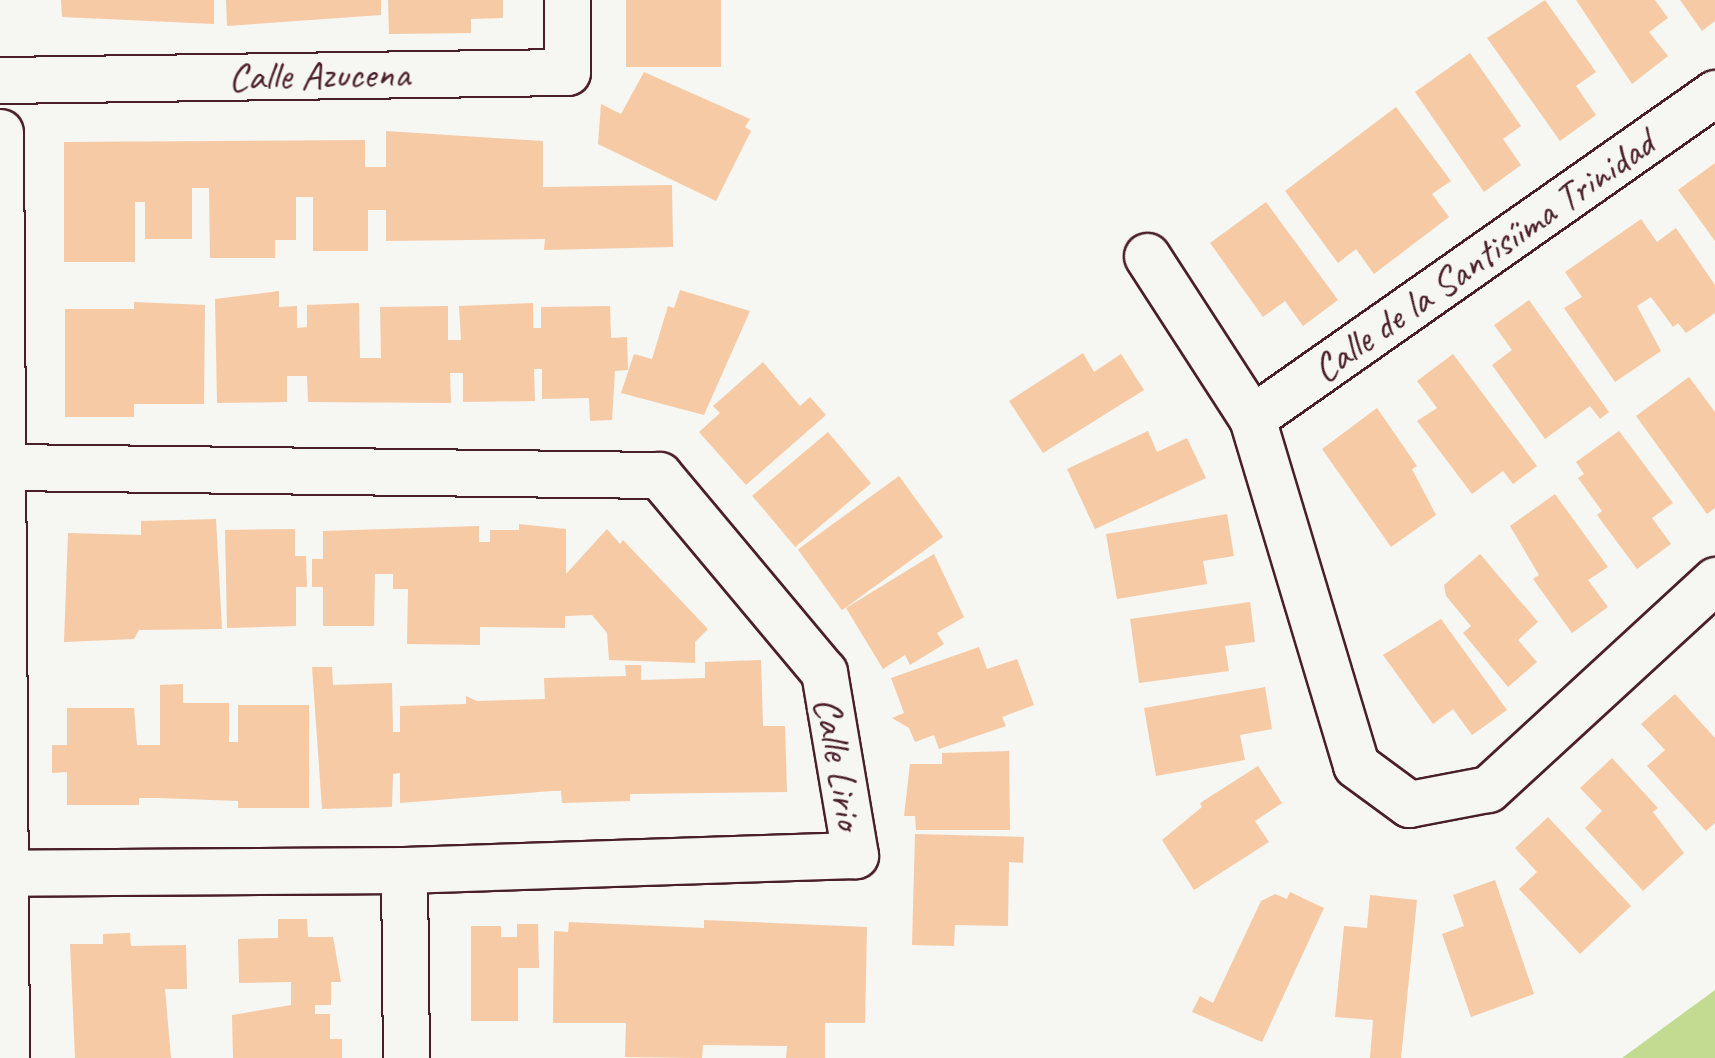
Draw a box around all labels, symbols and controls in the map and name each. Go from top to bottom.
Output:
street label: Calle Azucena [227,49,411,101]
street label: Calle de la Santisíima Trinidad [1302,120,1664,392]
street label: Calle Lirio [804,693,874,833]

